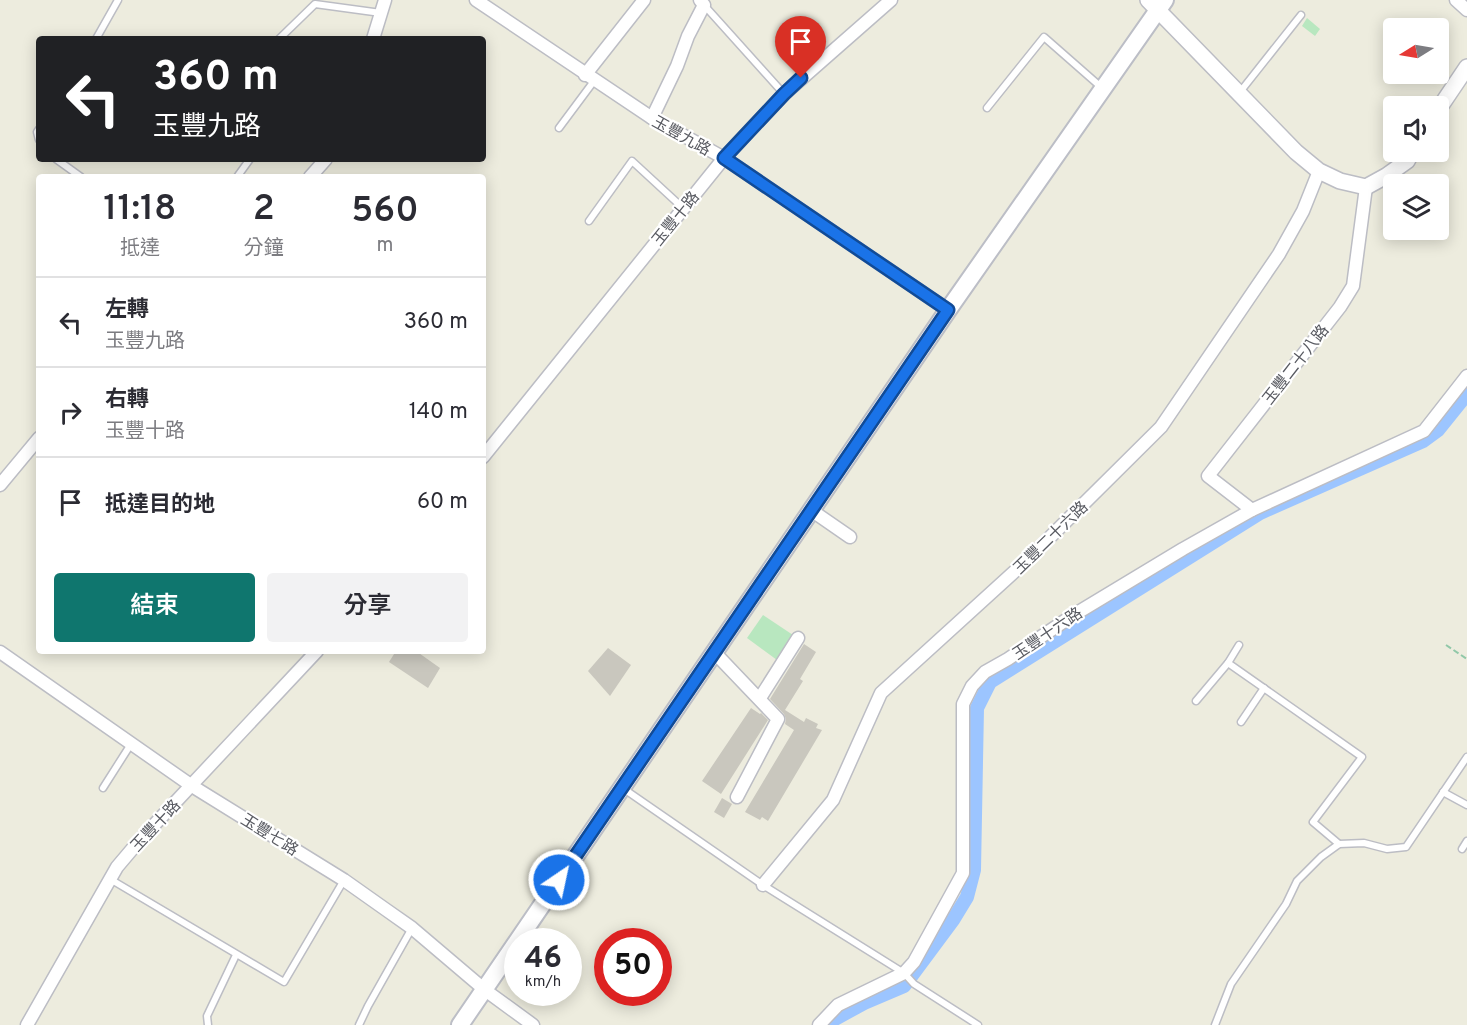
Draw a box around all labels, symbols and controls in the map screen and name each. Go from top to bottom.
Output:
pin [775,16,826,78]
north arrow [1383,18,1449,84]
map controls [1383,18,1449,240]
icon: arrive [784,25,817,58]
text: 360 m [153,52,279,105]
icon: left [54,60,132,138]
button: sound [1383,96,1449,162]
text: 玉豐九路 [153,111,261,145]
street label: 玉豐九路 [648,112,714,161]
button: layers [1383,174,1449,240]
text: 11:18 [103,187,177,233]
text: 2 [253,187,275,233]
street label: 玉豐十路 [649,188,704,250]
text: 560 [351,189,419,235]
text: m [376,233,393,259]
text: 抵達 [120,236,160,262]
text: 分鐘 [244,236,284,262]
text: 左轉 [105,297,149,324]
icon: left [54,306,87,339]
text: 360 m [404,309,468,336]
street label: 玉豐二十八路 [1259,321,1334,409]
text: 玉豐九路 [105,329,185,355]
text: 右轉 [105,387,149,414]
icon: right [54,396,87,429]
text: 140 m [409,399,468,426]
text: 玉豐十路 [105,419,185,445]
icon: arrive [54,486,87,519]
text: 60 m [417,489,468,516]
text: 抵達目的地 [105,492,215,519]
street label: 玉豐二十六路 [1010,498,1093,579]
button: 結束 [54,573,255,642]
button: 分享 [267,573,468,642]
street label: 玉豐十六路 [1009,604,1087,665]
street label: 玉豐十路 [127,796,186,857]
street label: 玉豐七路 [236,810,301,861]
position arrow [527,848,591,912]
speed limit sign: 50 [594,928,672,1006]
text: 46 [524,941,562,978]
text: km/h [525,973,561,992]

